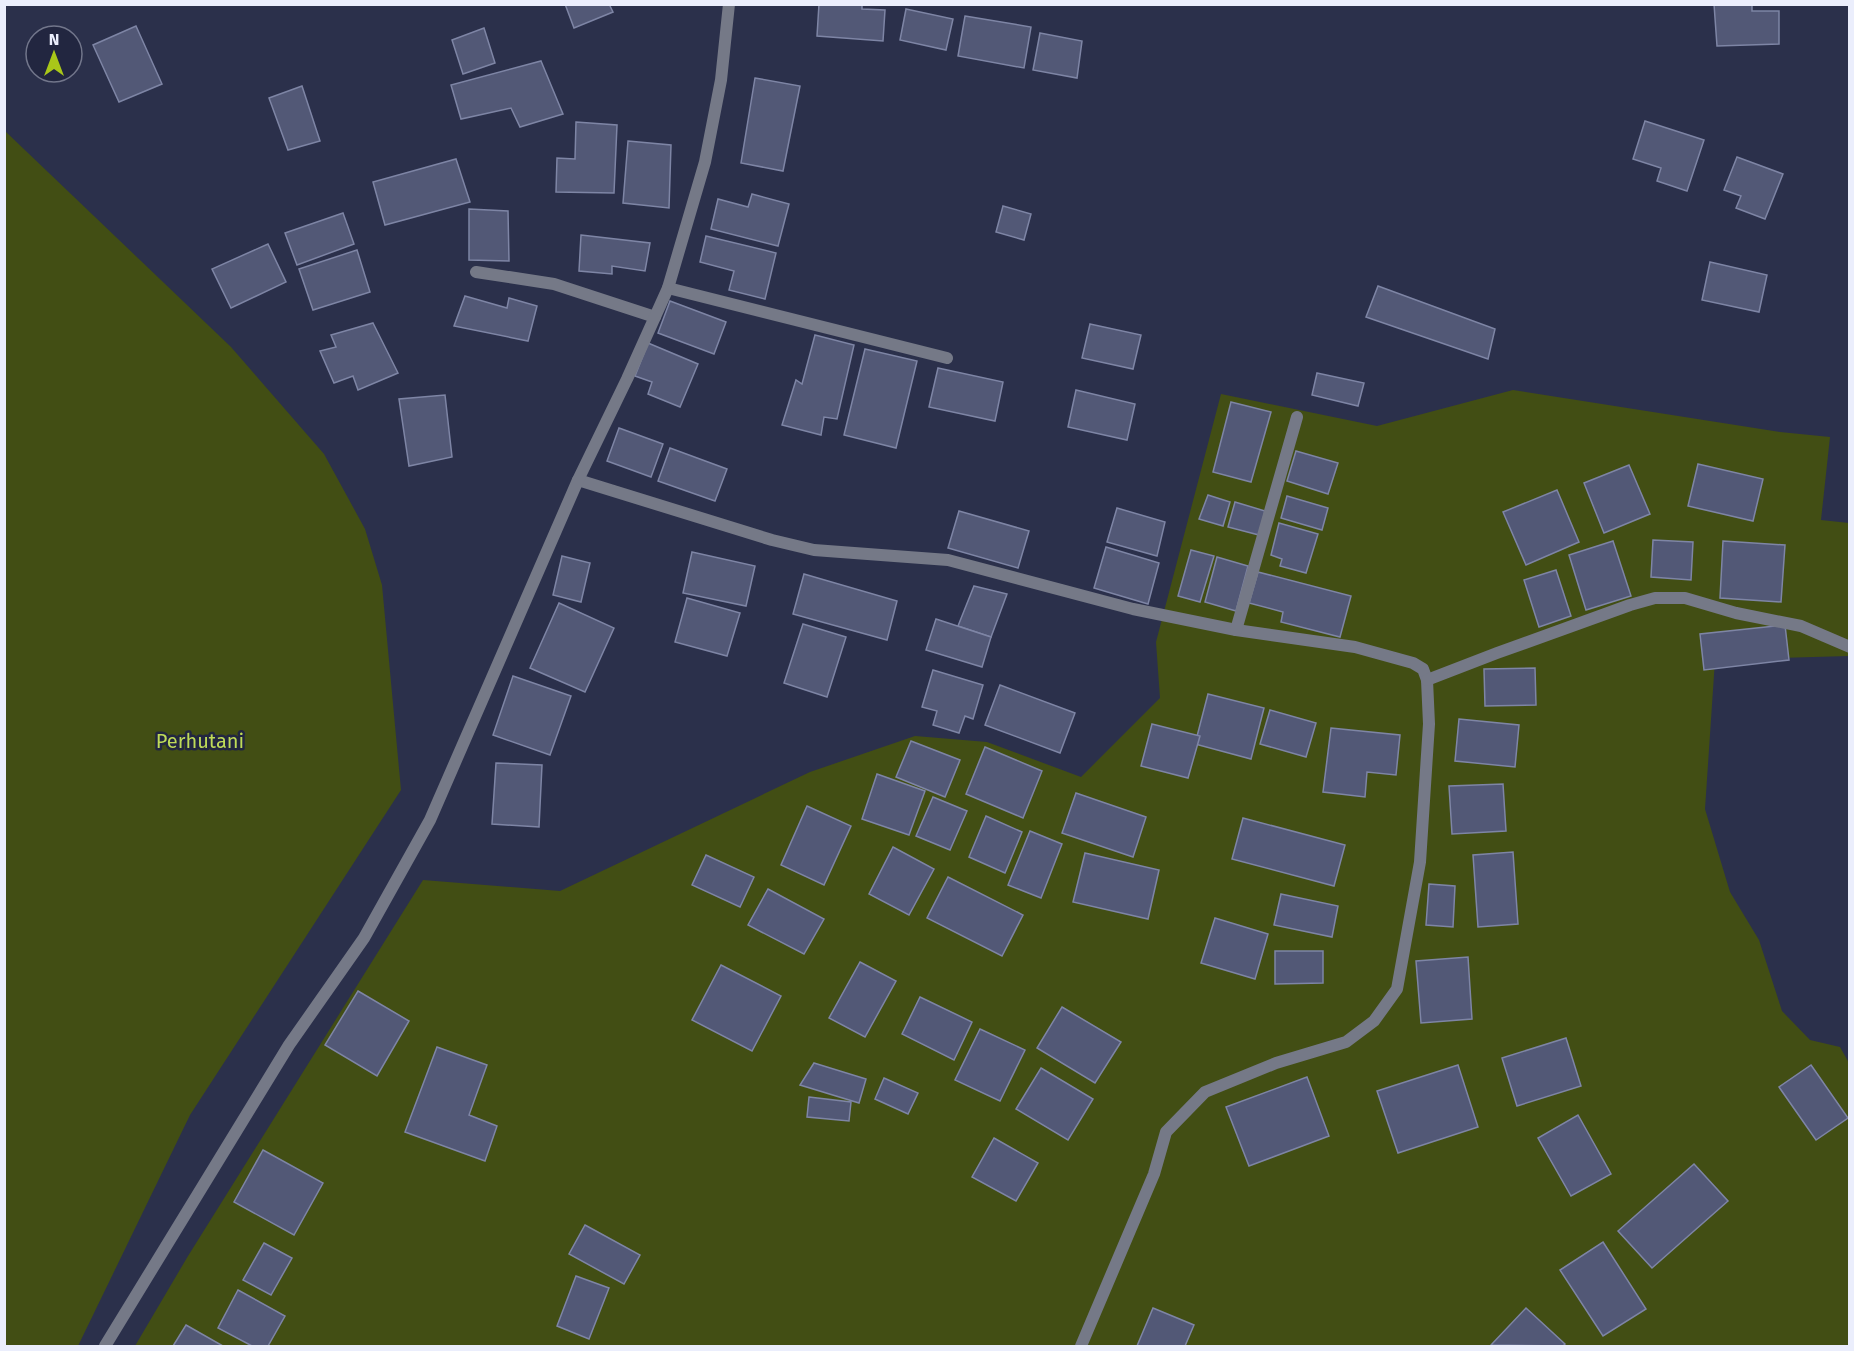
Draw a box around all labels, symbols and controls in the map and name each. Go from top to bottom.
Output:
north arrow [24,24,84,84]
text: N [49,30,59,49]
park label: Perhutani [156,729,244,753]

